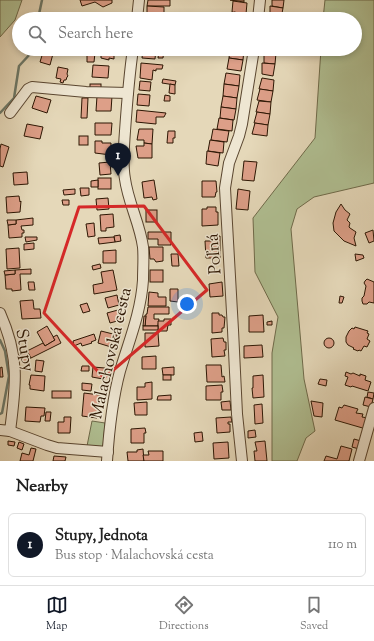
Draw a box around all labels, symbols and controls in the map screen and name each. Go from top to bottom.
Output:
search box [12,12,362,56]
icon: search [26,23,48,45]
text: Search here [58,24,133,45]
pin: 1 [105,143,131,176]
street label: Poľná [202,233,228,275]
street label: Malachovská cesta [85,285,139,422]
your location [177,294,197,314]
street label: Stupy [8,327,40,374]
text: Nearby [16,475,68,499]
text: Stupy, Jednota [55,526,148,547]
text: 1 [28,536,32,554]
text: 110 m [328,536,357,554]
text: Bus stop · Malachovská cesta [55,547,214,565]
tab: Map [46,594,68,634]
tab: Directions [159,594,209,634]
tab: Saved [300,594,328,634]

